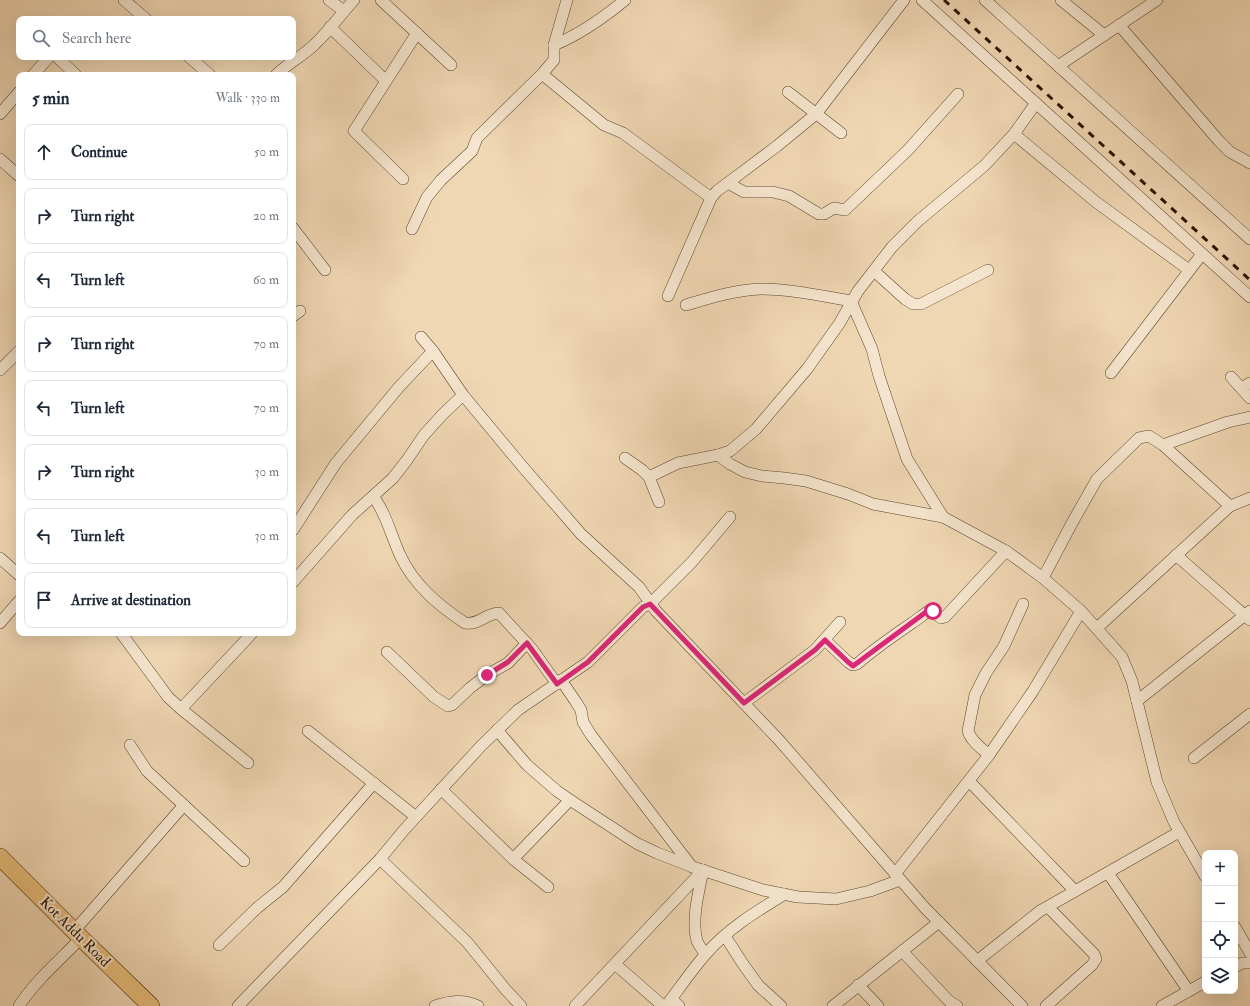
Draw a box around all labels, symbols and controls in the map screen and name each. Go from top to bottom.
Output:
search box [16,16,296,60]
icon: search [30,27,52,49]
text: Search here [62,29,131,48]
text: 5 min [32,88,70,109]
text: Walk · 330 m [216,90,280,106]
icon: ahead [33,141,55,163]
text: Continue [71,143,127,162]
text: 50 m [254,144,279,160]
icon: right [33,205,55,227]
text: Turn right [71,207,134,226]
text: 20 m [253,208,279,224]
icon: left [33,269,55,291]
text: Turn left [71,271,125,290]
text: 60 m [253,272,279,288]
icon: right [33,333,55,355]
text: Turn right [71,335,134,354]
text: 70 m [254,336,279,352]
icon: left [33,397,55,419]
text: Turn left [71,399,125,418]
text: 70 m [254,400,279,416]
icon: right [33,461,55,483]
text: Turn right [71,463,134,482]
text: 30 m [255,464,279,480]
icon: left [33,525,55,547]
text: Turn left [71,527,125,546]
text: 30 m [255,528,279,544]
icon: arrive [33,589,55,611]
text: Arrive at destination [71,591,191,610]
route start [924,602,942,620]
route end [478,666,496,684]
map controls [1202,850,1238,994]
button: + [1202,850,1238,886]
button: − [1202,886,1238,922]
street label: Kot Addu Road [36,893,115,972]
button: locate [1202,922,1238,958]
button: layers [1202,958,1238,994]

